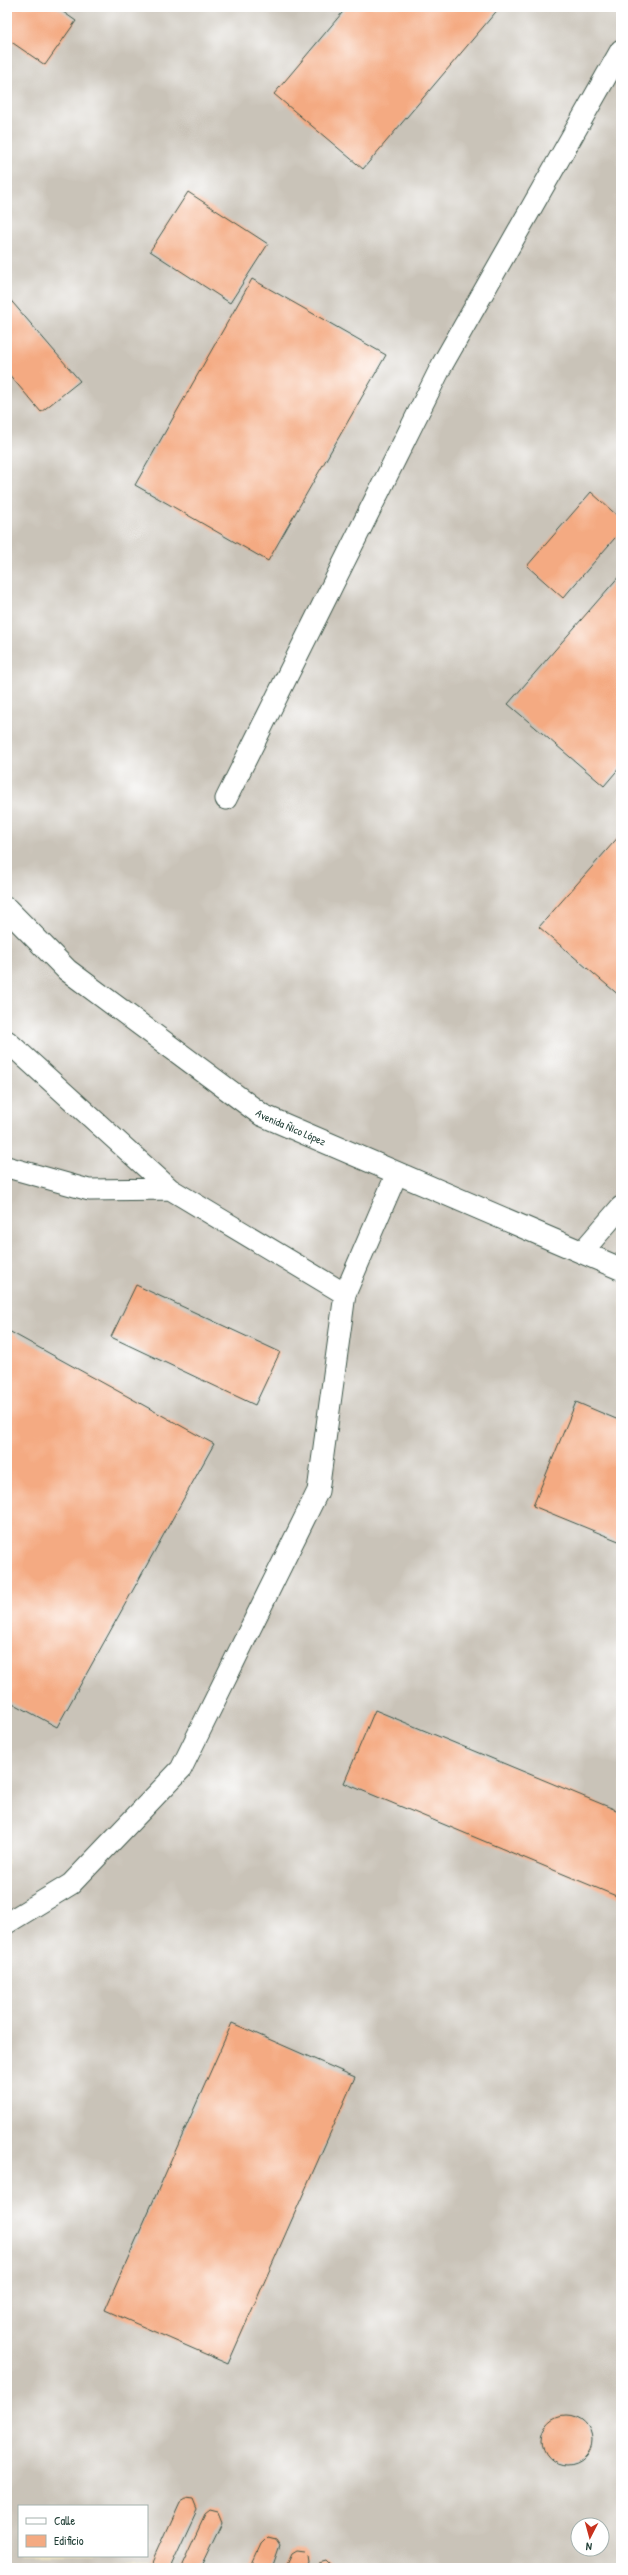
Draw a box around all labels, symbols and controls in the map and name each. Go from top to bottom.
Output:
street label: Avenida Ñico López [253,1106,328,1149]
legend [18,2505,148,2557]
text: Calle [54,2512,75,2529]
north arrow [570,2517,610,2557]
text: Edificio [54,2532,84,2549]
text: N [585,2540,593,2554]

